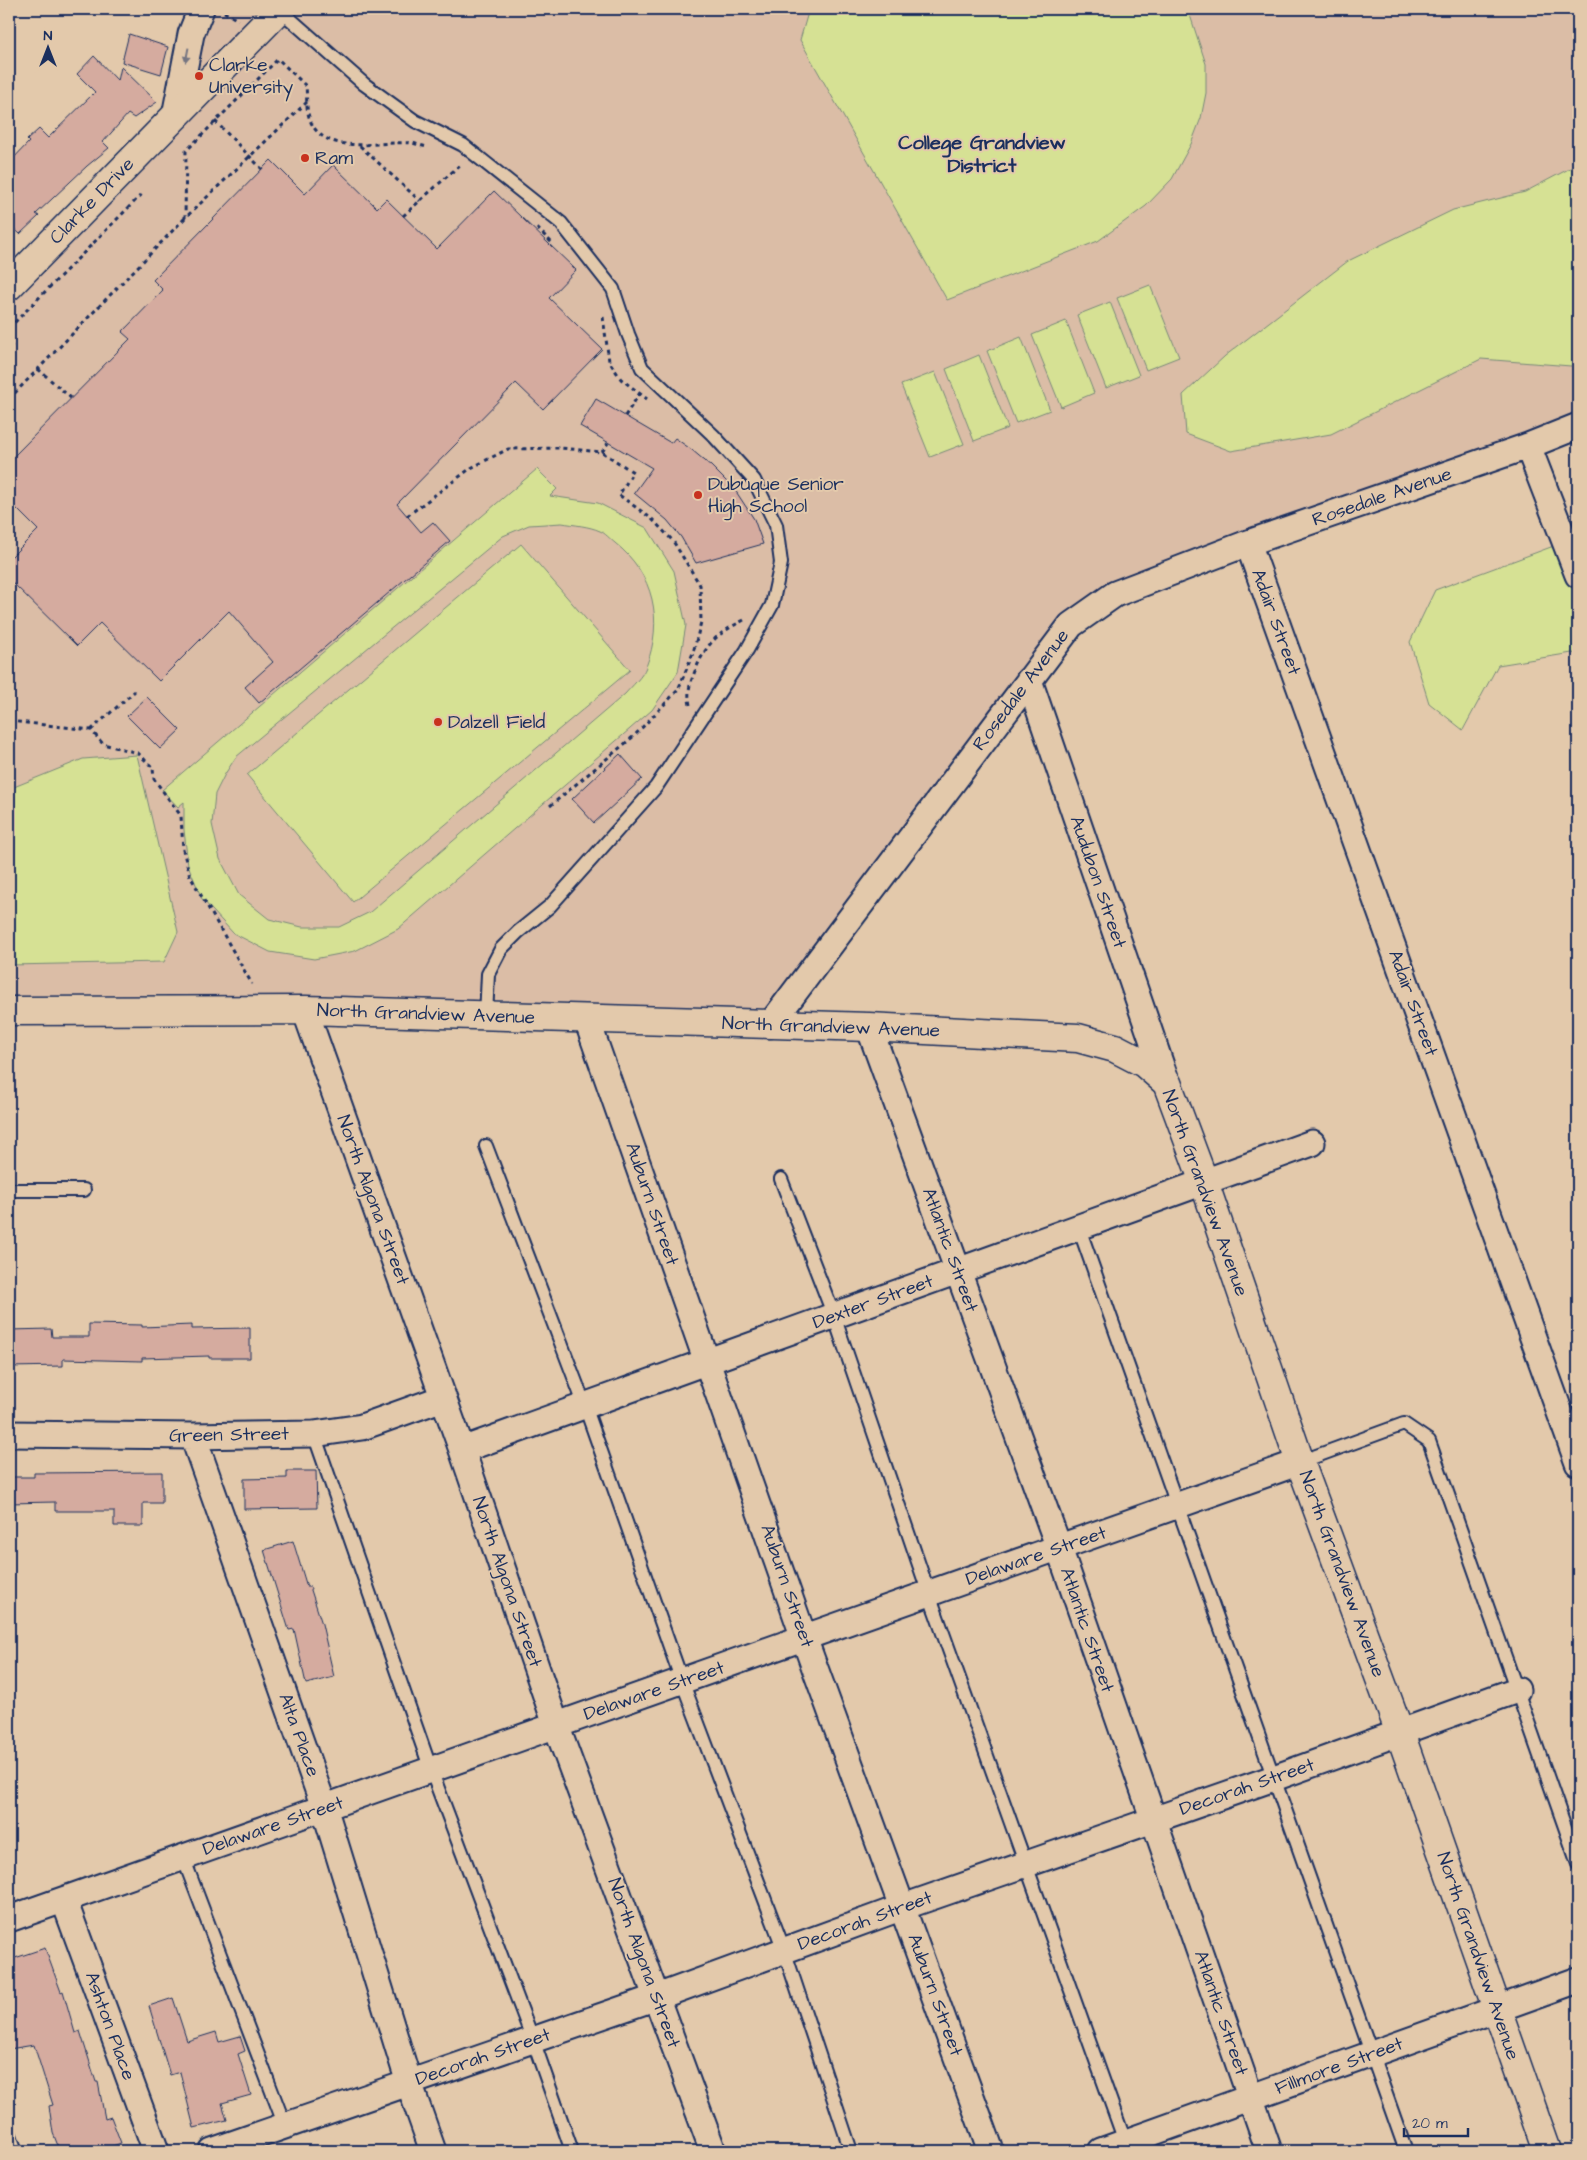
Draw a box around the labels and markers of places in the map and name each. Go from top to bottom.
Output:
place label: Clarke University [209,52,294,102]
marker: Clarke University [193,70,205,82]
place label: Ram [315,145,353,172]
marker: Ram [299,152,311,164]
place label: Dubuque Senior High School [708,471,844,521]
marker: Dubuque Senior High School [692,489,704,501]
place label: Dalzell Field [448,709,546,736]
marker: Dalzell Field [432,716,444,728]

